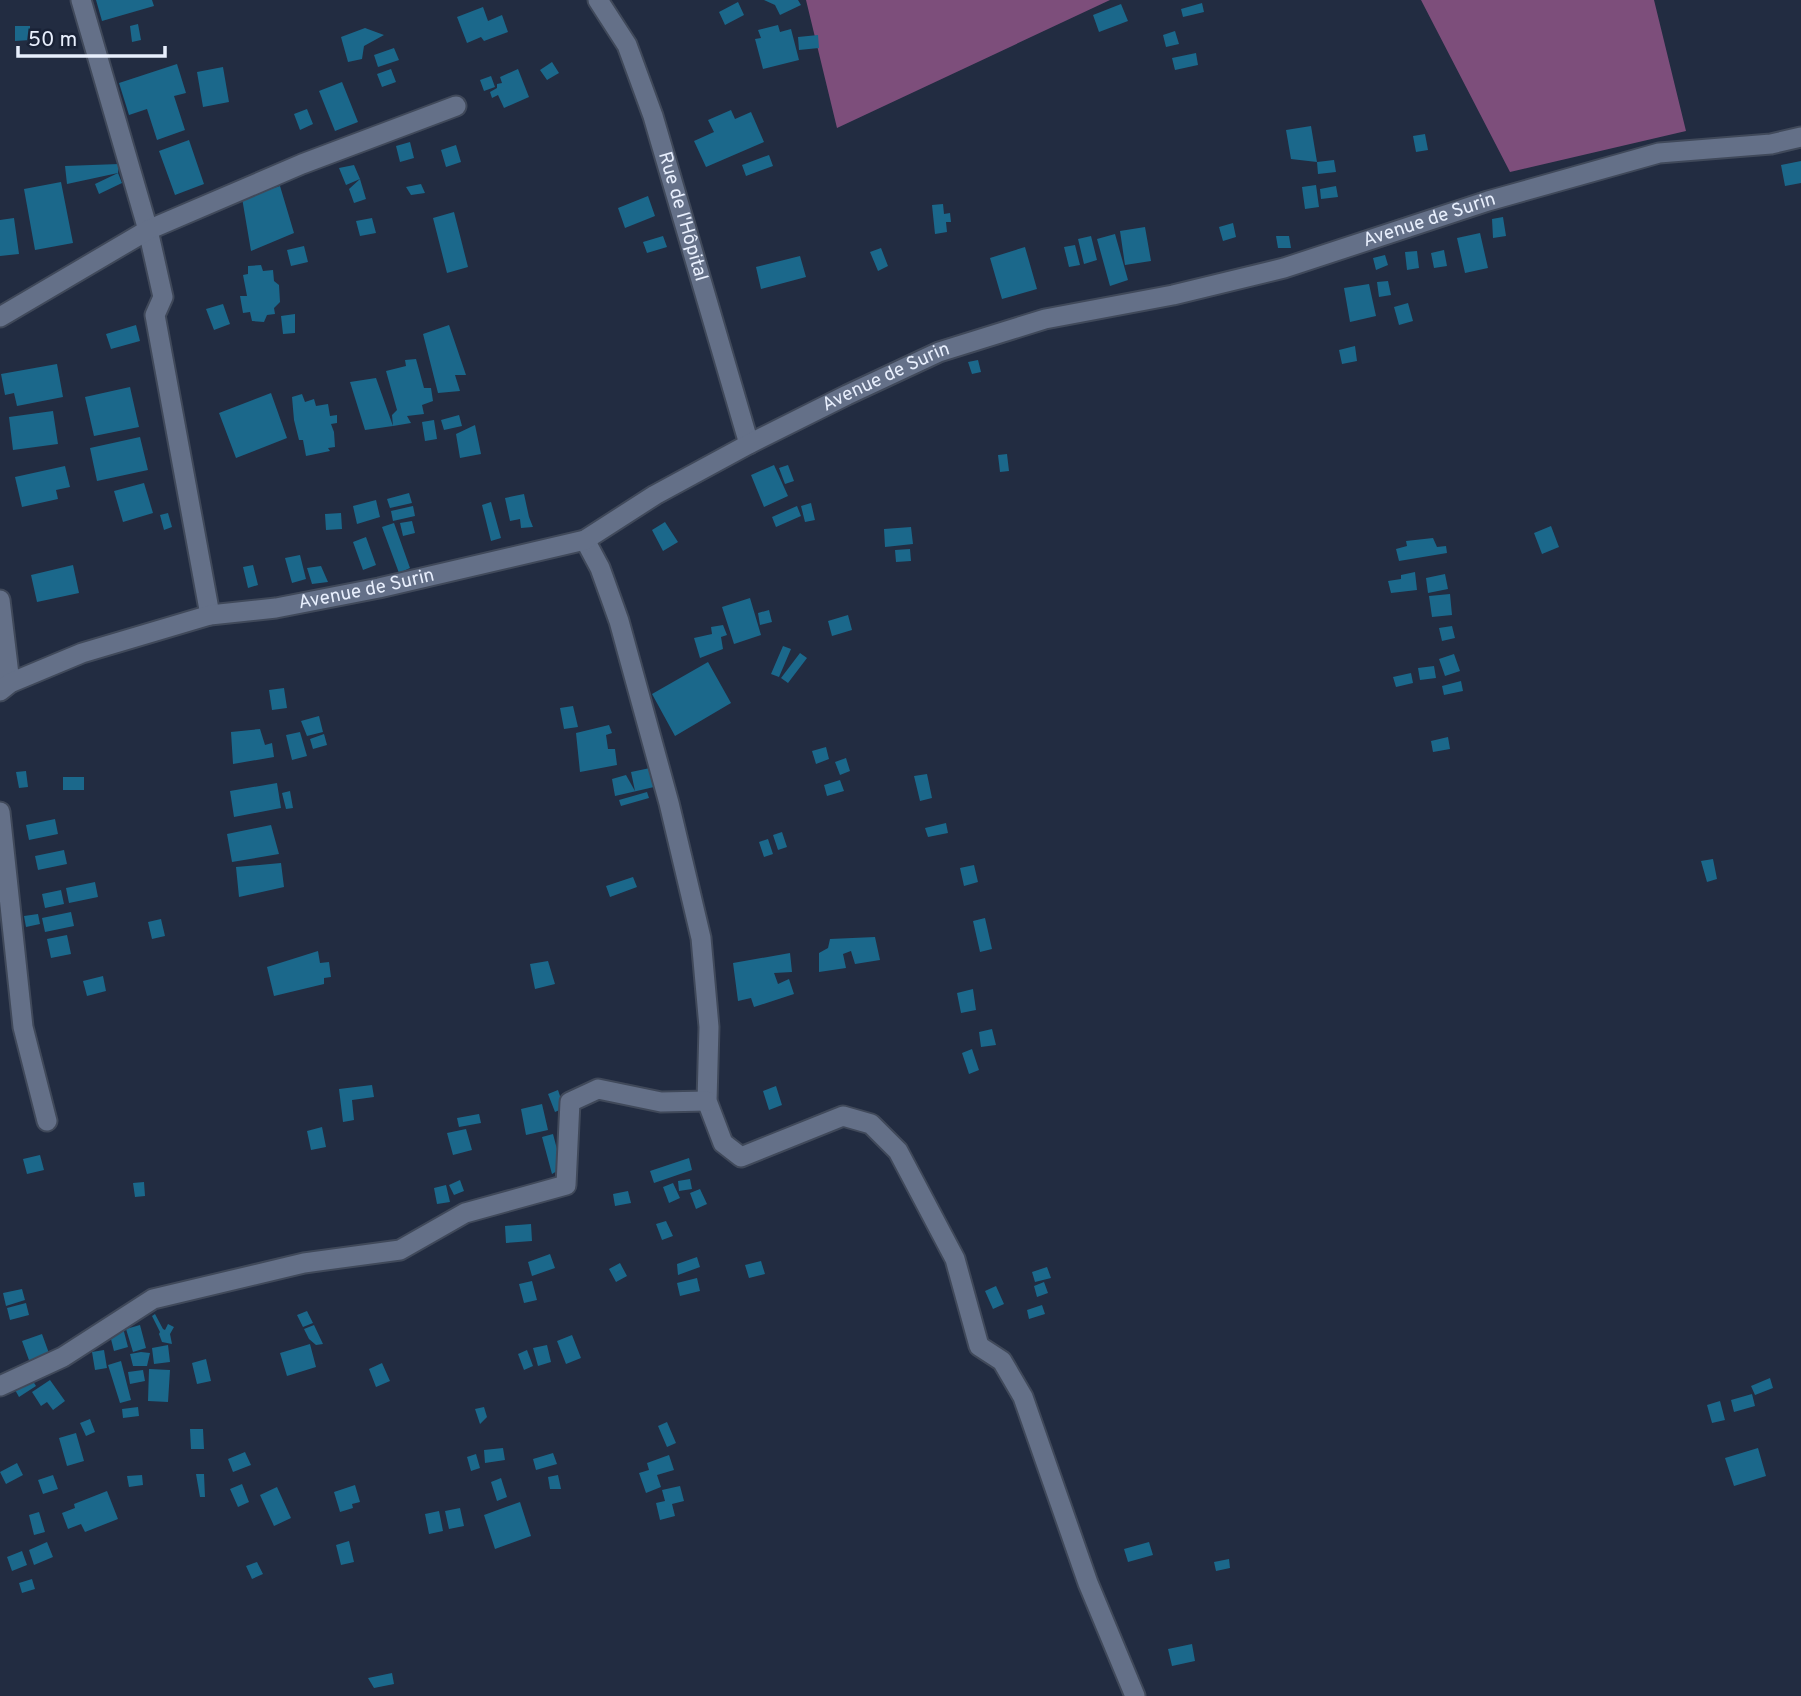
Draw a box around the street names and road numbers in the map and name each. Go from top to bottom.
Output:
street label: Rue de l'Hôpital [652,149,713,284]
street label: Avenue de Surin [1360,187,1499,253]
street label: Avenue de Surin [818,337,953,417]
street label: Avenue de Surin [296,563,437,615]

